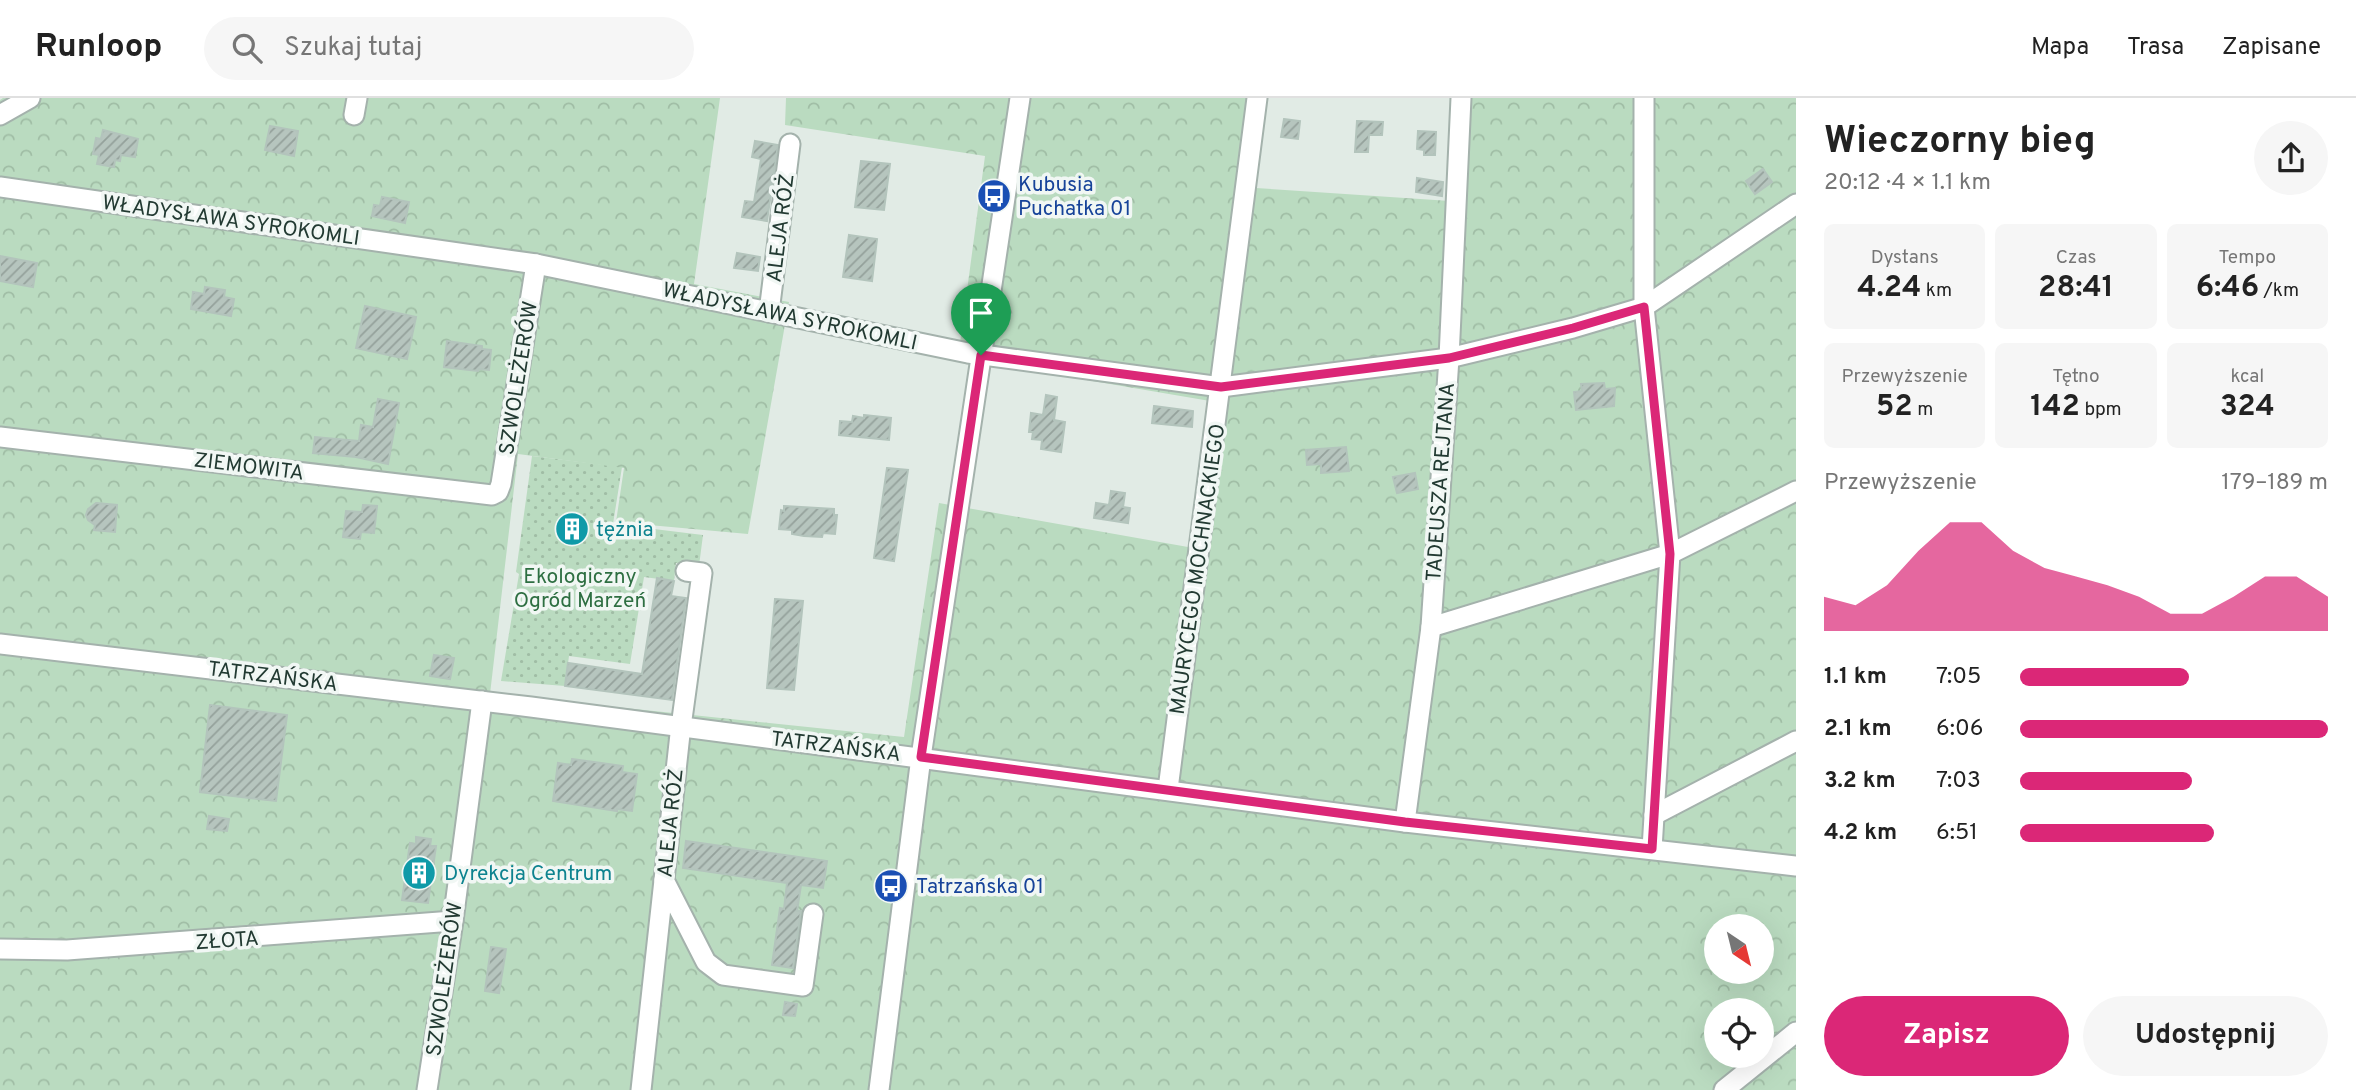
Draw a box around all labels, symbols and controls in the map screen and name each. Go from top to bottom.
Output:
search box [204,17,694,80]
text: Runloop [35,27,162,69]
icon: search [228,29,266,67]
text: Szukaj tutaj [284,32,422,65]
text: Mapa [2031,33,2089,63]
text: Trasa [2127,33,2184,63]
text: Zapisane [2222,33,2321,63]
text: Wieczorny bieg [1824,118,2096,167]
button: share [2254,121,2328,195]
text: 20:12 · 4 × 1.1 km [1824,169,1991,198]
street label: ALEJA RÓŻ [760,172,802,284]
place label: Kubusia Puchatka 01 [1018,172,1131,223]
bus stop icon: Kubusia Puchatka 01 [975,177,1013,215]
street label: WŁADYSŁAWA SYROKOMLI [100,190,361,253]
text: Dystans [1871,246,1939,270]
text: Czas [2056,246,2096,270]
text: Tempo [2218,246,2276,270]
text: 4.24 [1857,270,1921,307]
text: 28:41 [2038,270,2114,307]
text: 6:46 [2196,270,2259,307]
street label: WŁADYSŁAWA SYROKOMLI [660,277,920,358]
text: km [1921,279,1952,303]
text: /km [2259,279,2299,303]
pin [951,283,1011,355]
icon: arrive [962,294,1000,332]
street label: SZWOLEŻERÓW [493,299,545,457]
text: Przewyższenie [1842,365,1968,389]
text: Tętno [2052,365,2100,389]
text: kcal [2230,365,2264,389]
street label: TADEUSZA REJTANA [1421,382,1462,583]
text: 52 [1876,389,1913,426]
text: 142 [2030,389,2080,426]
text: 324 [2220,389,2275,426]
text: m [1913,398,1933,422]
text: bpm [2080,398,2122,422]
street label: MAURYCEGO MOCHNACKIEGO [1165,422,1232,716]
street label: ZIEMOWITA [192,447,305,488]
text: Przewyższenie [1824,469,1977,498]
text: 179–189 m [2221,469,2328,498]
building icon: tężnia [553,510,591,548]
place label: tężnia [596,517,654,544]
park label: Ekologiczny Ogród Marzeń [514,564,646,615]
street label: TATRZAŃSKA [206,655,339,699]
text: 1.1 km [1824,663,1887,692]
text: 7:05 [1936,663,1981,692]
text: 2.1 km [1824,715,1892,744]
text: 6:06 [1936,715,1983,744]
street label: TATRZAŃSKA [769,725,902,769]
street label: ALEJA RÓŻ [651,767,691,879]
text: 3.2 km [1824,767,1896,796]
text: 7:03 [1936,767,1981,796]
text: 4.2 km [1824,819,1897,848]
text: 6:51 [1936,819,1978,848]
building icon: Dyrekcja Centrum [400,854,438,892]
place label: Dyrekcja Centrum [444,861,612,888]
bus stop icon: Tatrzańska 01 [872,867,910,905]
place label: Tatrzańska 01 [916,874,1044,901]
street label: SZWOLEŻERÓW [420,900,470,1058]
north arrow [1704,914,1774,984]
map controls [1704,914,1774,1068]
street label: ZŁOTA [194,926,260,957]
button: Zapisz [1824,996,2069,1076]
button: Udostępnij [2083,996,2328,1076]
button: locate [1704,998,1774,1068]

